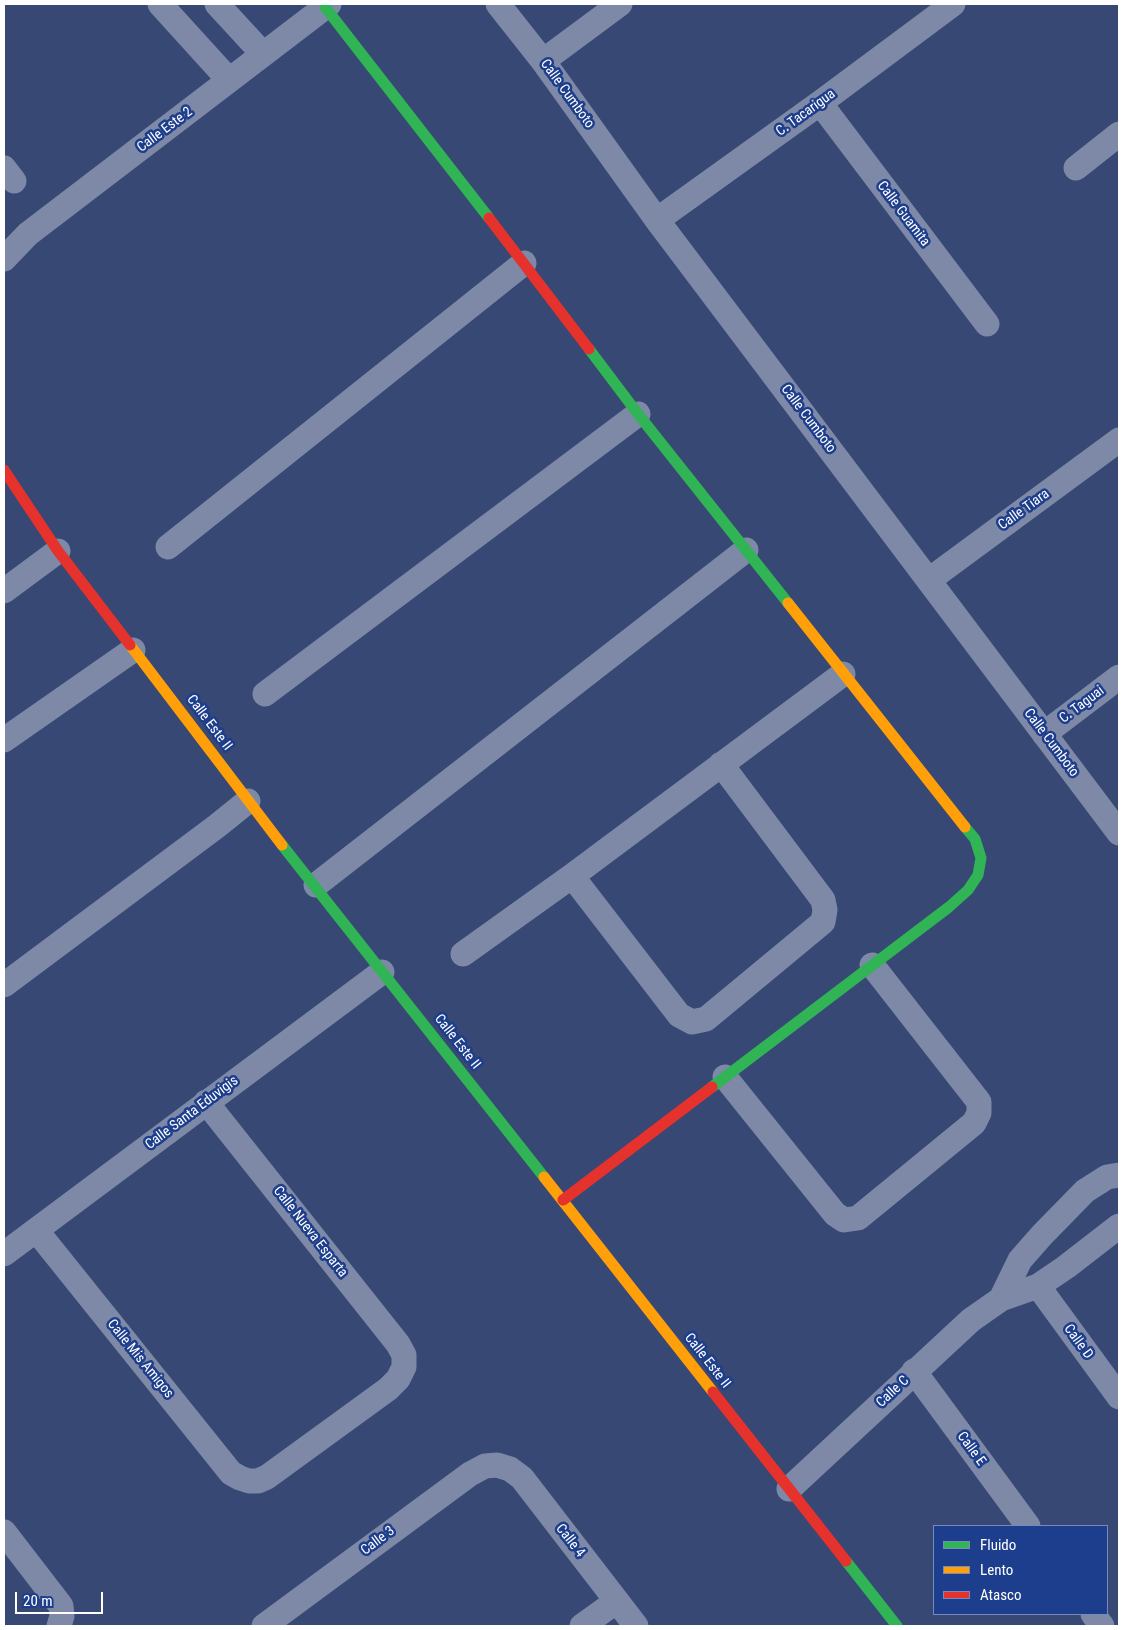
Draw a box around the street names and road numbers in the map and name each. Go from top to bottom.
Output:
street label: Calle Cumboto [536,56,598,132]
street label: C. Tacarigua [773,86,839,140]
street label: Calle Este 2 [134,104,196,156]
street label: Calle Guamita [873,178,933,250]
street label: Calle Cumboto [777,382,839,456]
street label: Calle Tiara [995,486,1053,534]
street label: C. Taguai [1056,683,1108,727]
street label: Calle Este II [183,692,235,754]
street label: Calle Cumboto [1020,706,1082,780]
street label: Calle Este II [430,1011,484,1073]
street label: Calle Santa Eduvigis [142,1073,242,1153]
street label: Calle Nueva Esparta [269,1183,351,1281]
street label: Calle Mis Amigos [103,1316,177,1402]
street label: Calle D [1060,1321,1096,1363]
street label: Calle Este II [680,1330,734,1392]
street label: Calle C [873,1373,913,1411]
street label: Calle E [953,1429,989,1469]
street label: Calle 4 [552,1521,588,1561]
street label: Calle 3 [358,1523,398,1559]

